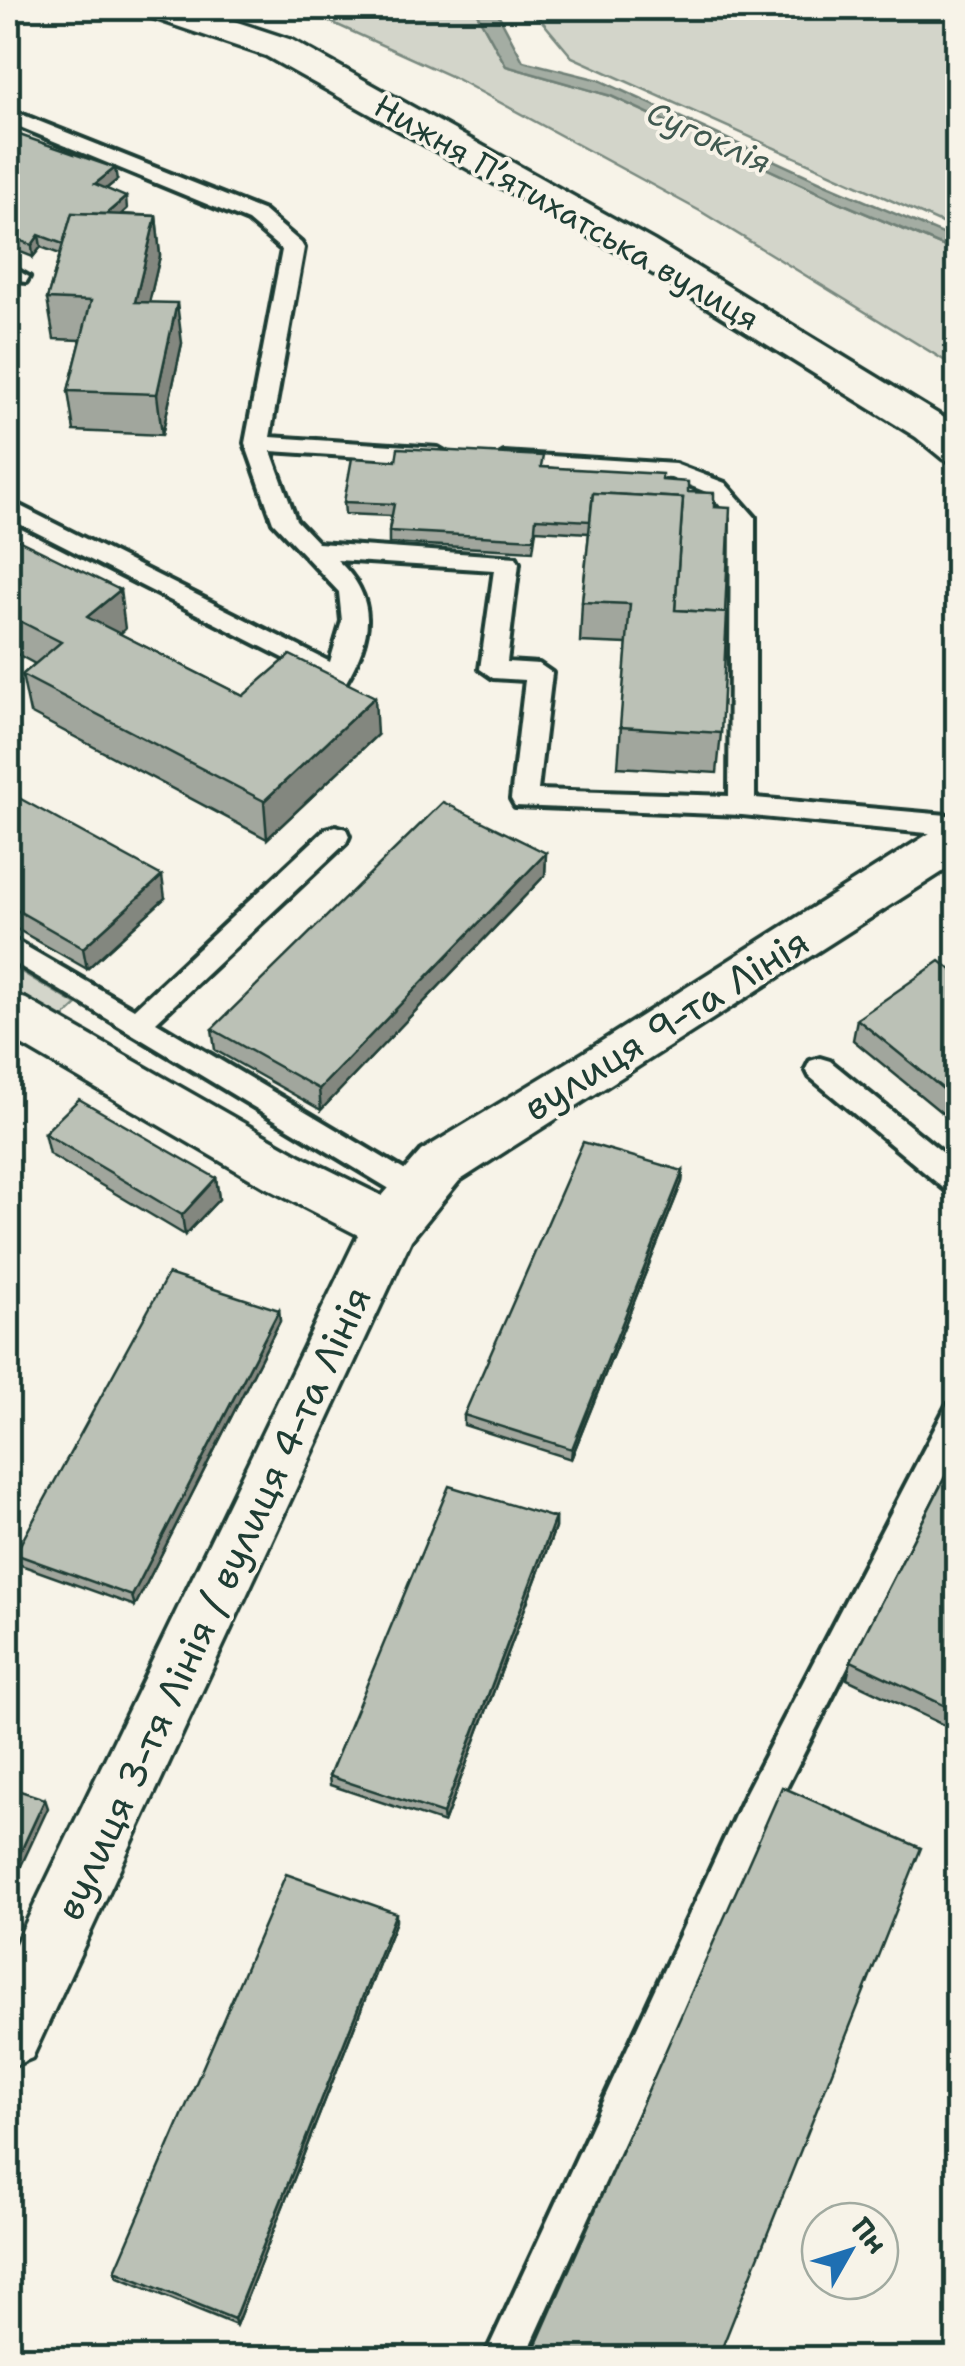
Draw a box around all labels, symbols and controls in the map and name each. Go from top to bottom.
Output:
street label: Нижня Пʼятихатська вулиця [367,84,767,340]
water label: Сугоклія [640,91,778,183]
street label: вулиця 9-та Лінія [514,916,818,1132]
street label: вулиця 3-тя Лінія / вулиця 4-та Лінія [43,1278,383,1928]
north arrow [800,2201,900,2301]
text: Пн [843,2209,896,2262]

